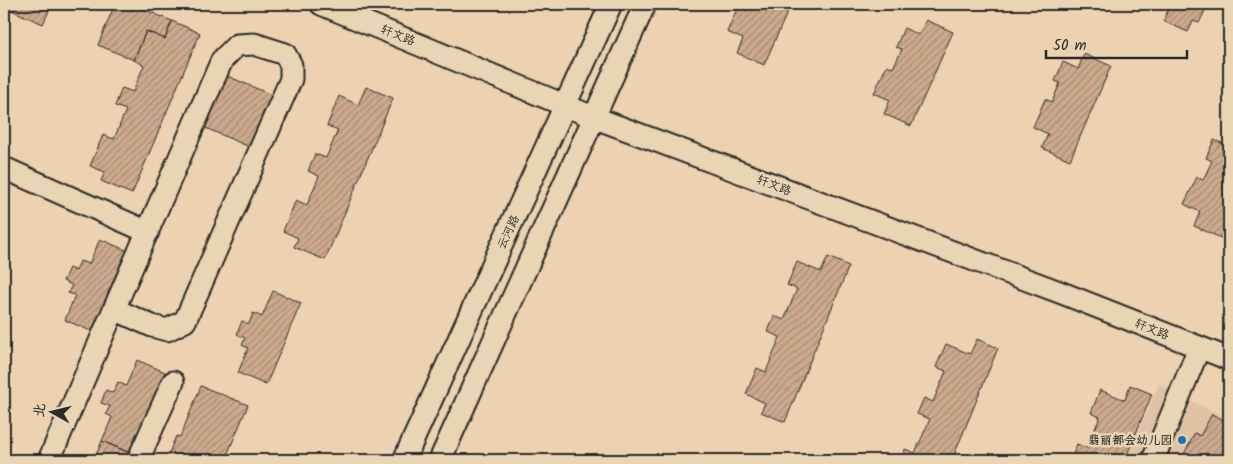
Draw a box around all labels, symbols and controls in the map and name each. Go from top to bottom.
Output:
street label: 轩文路 [378,20,418,51]
scale bar [1046,28,1187,60]
text: 50 m [1053,34,1087,58]
street label: 轩文路 [754,170,794,201]
street label: 云河路 [492,212,525,253]
street label: 轩文路 [1132,314,1172,345]
north arrow [28,386,78,436]
text: 北 [28,402,52,419]
place label: 翡丽都会幼儿园 [1088,431,1172,450]
marker: 翡丽都会幼儿园 [1176,434,1188,446]

